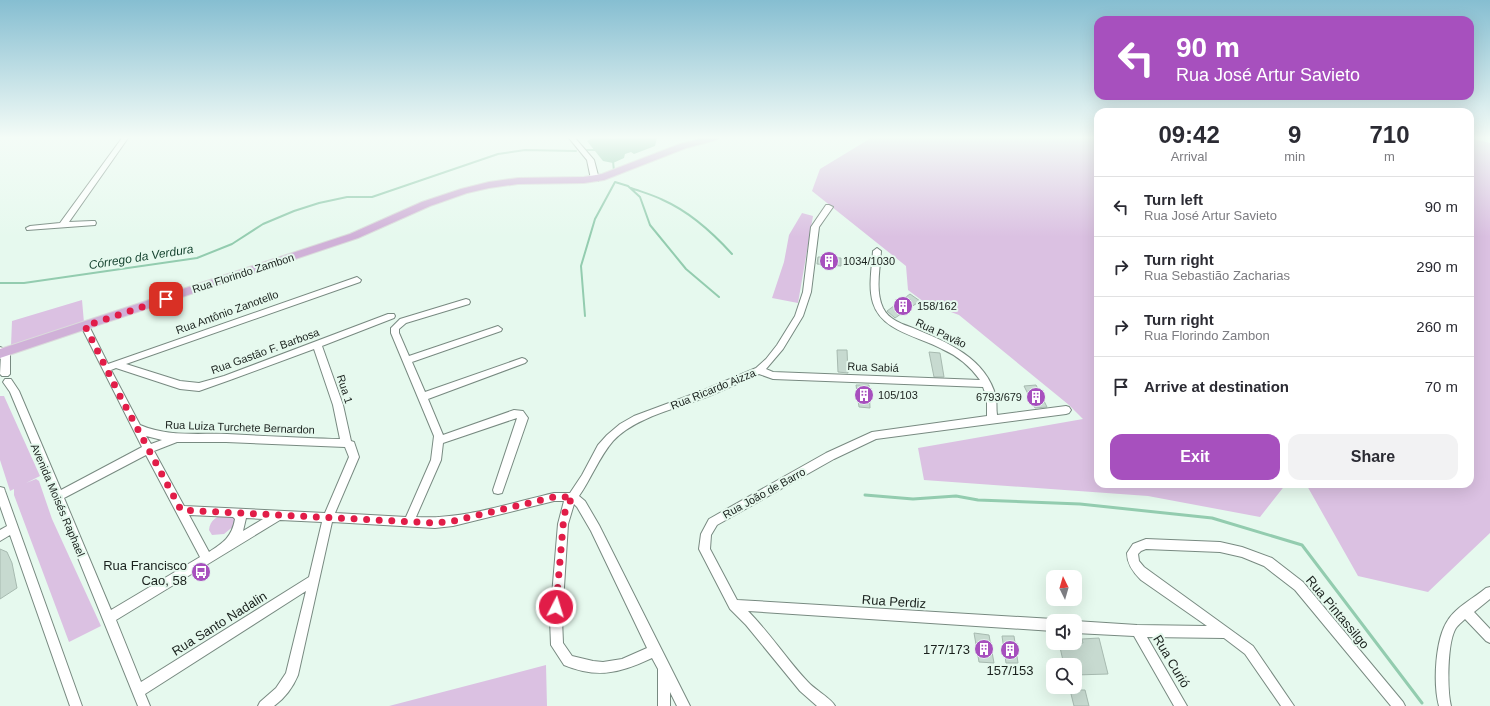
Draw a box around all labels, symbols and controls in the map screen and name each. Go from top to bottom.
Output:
icon: left [1110,32,1162,84]
text: 90 m [1176,32,1240,63]
text: Rua José Artur Savieto [1176,65,1360,85]
text: 09:42 [1158,121,1220,148]
text: 9 [1288,121,1301,148]
text: 710 [1370,121,1410,148]
text: Arrival [1171,149,1208,164]
text: min [1284,149,1305,164]
text: m [1384,149,1395,164]
text: Turn left [1144,191,1203,208]
icon: left [1110,196,1132,218]
text: 90 m [1425,198,1458,215]
text: Rua José Artur Savieto [1144,208,1277,223]
water label: Córrego da Verdura [88,242,195,272]
building icon: 1034/1030 [818,250,840,272]
street label: Rua Florindo Zambon [191,251,295,295]
text: Turn right [1144,251,1214,268]
place label: 1034/1030 [843,255,895,267]
icon: right [1110,256,1132,278]
text: 290 m [1416,258,1458,275]
text: Rua Sebastião Zacharias [1144,268,1290,283]
pin [149,282,183,316]
icon: arrive [155,288,177,310]
street label: Rua Antônio Zanotello [174,288,280,336]
building icon: 158/162 [892,295,914,317]
place label: 158/162 [917,300,957,312]
text: Turn right [1144,311,1214,328]
street label: Rua Pavão [914,316,968,350]
icon: right [1110,316,1132,338]
text: 260 m [1416,318,1458,335]
street label: Rua Gastão F. Barbosa [209,326,322,376]
text: Rua Florindo Zambon [1144,328,1270,343]
street label: Rua Sabiá [847,360,900,374]
street label: Rua Ricardo Aizza [669,366,758,412]
street label: Rua 1 [335,373,355,405]
icon: arrive [1110,376,1132,398]
text: Arrive at destination [1144,378,1289,395]
text: 70 m [1425,378,1458,395]
building icon: 105/103 [853,384,875,406]
building icon: 6793/679 [1025,386,1047,408]
place label: 105/103 [878,389,918,401]
place label: 6793/679 [976,391,1022,403]
street label: Rua Luiza Turchete Bernardon [165,418,315,436]
button: Exit [1110,434,1280,480]
button: Share [1288,434,1458,480]
street label: Avenida Moisés Raphael [29,442,87,558]
street label: Rua João de Barro [721,465,807,521]
place label: Rua Francisco Cao, 58 [103,558,187,588]
bus stop icon: Rua Francisco Cao, 58 [190,561,212,583]
north arrow [1046,570,1082,606]
map controls [1046,570,1082,694]
street label: Rua Pintassilgo [1303,573,1372,652]
position arrow [535,586,577,628]
street label: Rua Santo Nadalin [169,588,270,659]
street label: Rua Perdiz [861,592,927,611]
button: sound [1046,614,1082,650]
street label: Rua Curió [1150,632,1193,690]
building icon: 177/173 [973,638,995,660]
building icon: 157/153 [999,639,1021,661]
place label: 177/173 [923,642,970,657]
button: search [1046,658,1082,694]
place label: 157/153 [987,663,1034,678]

